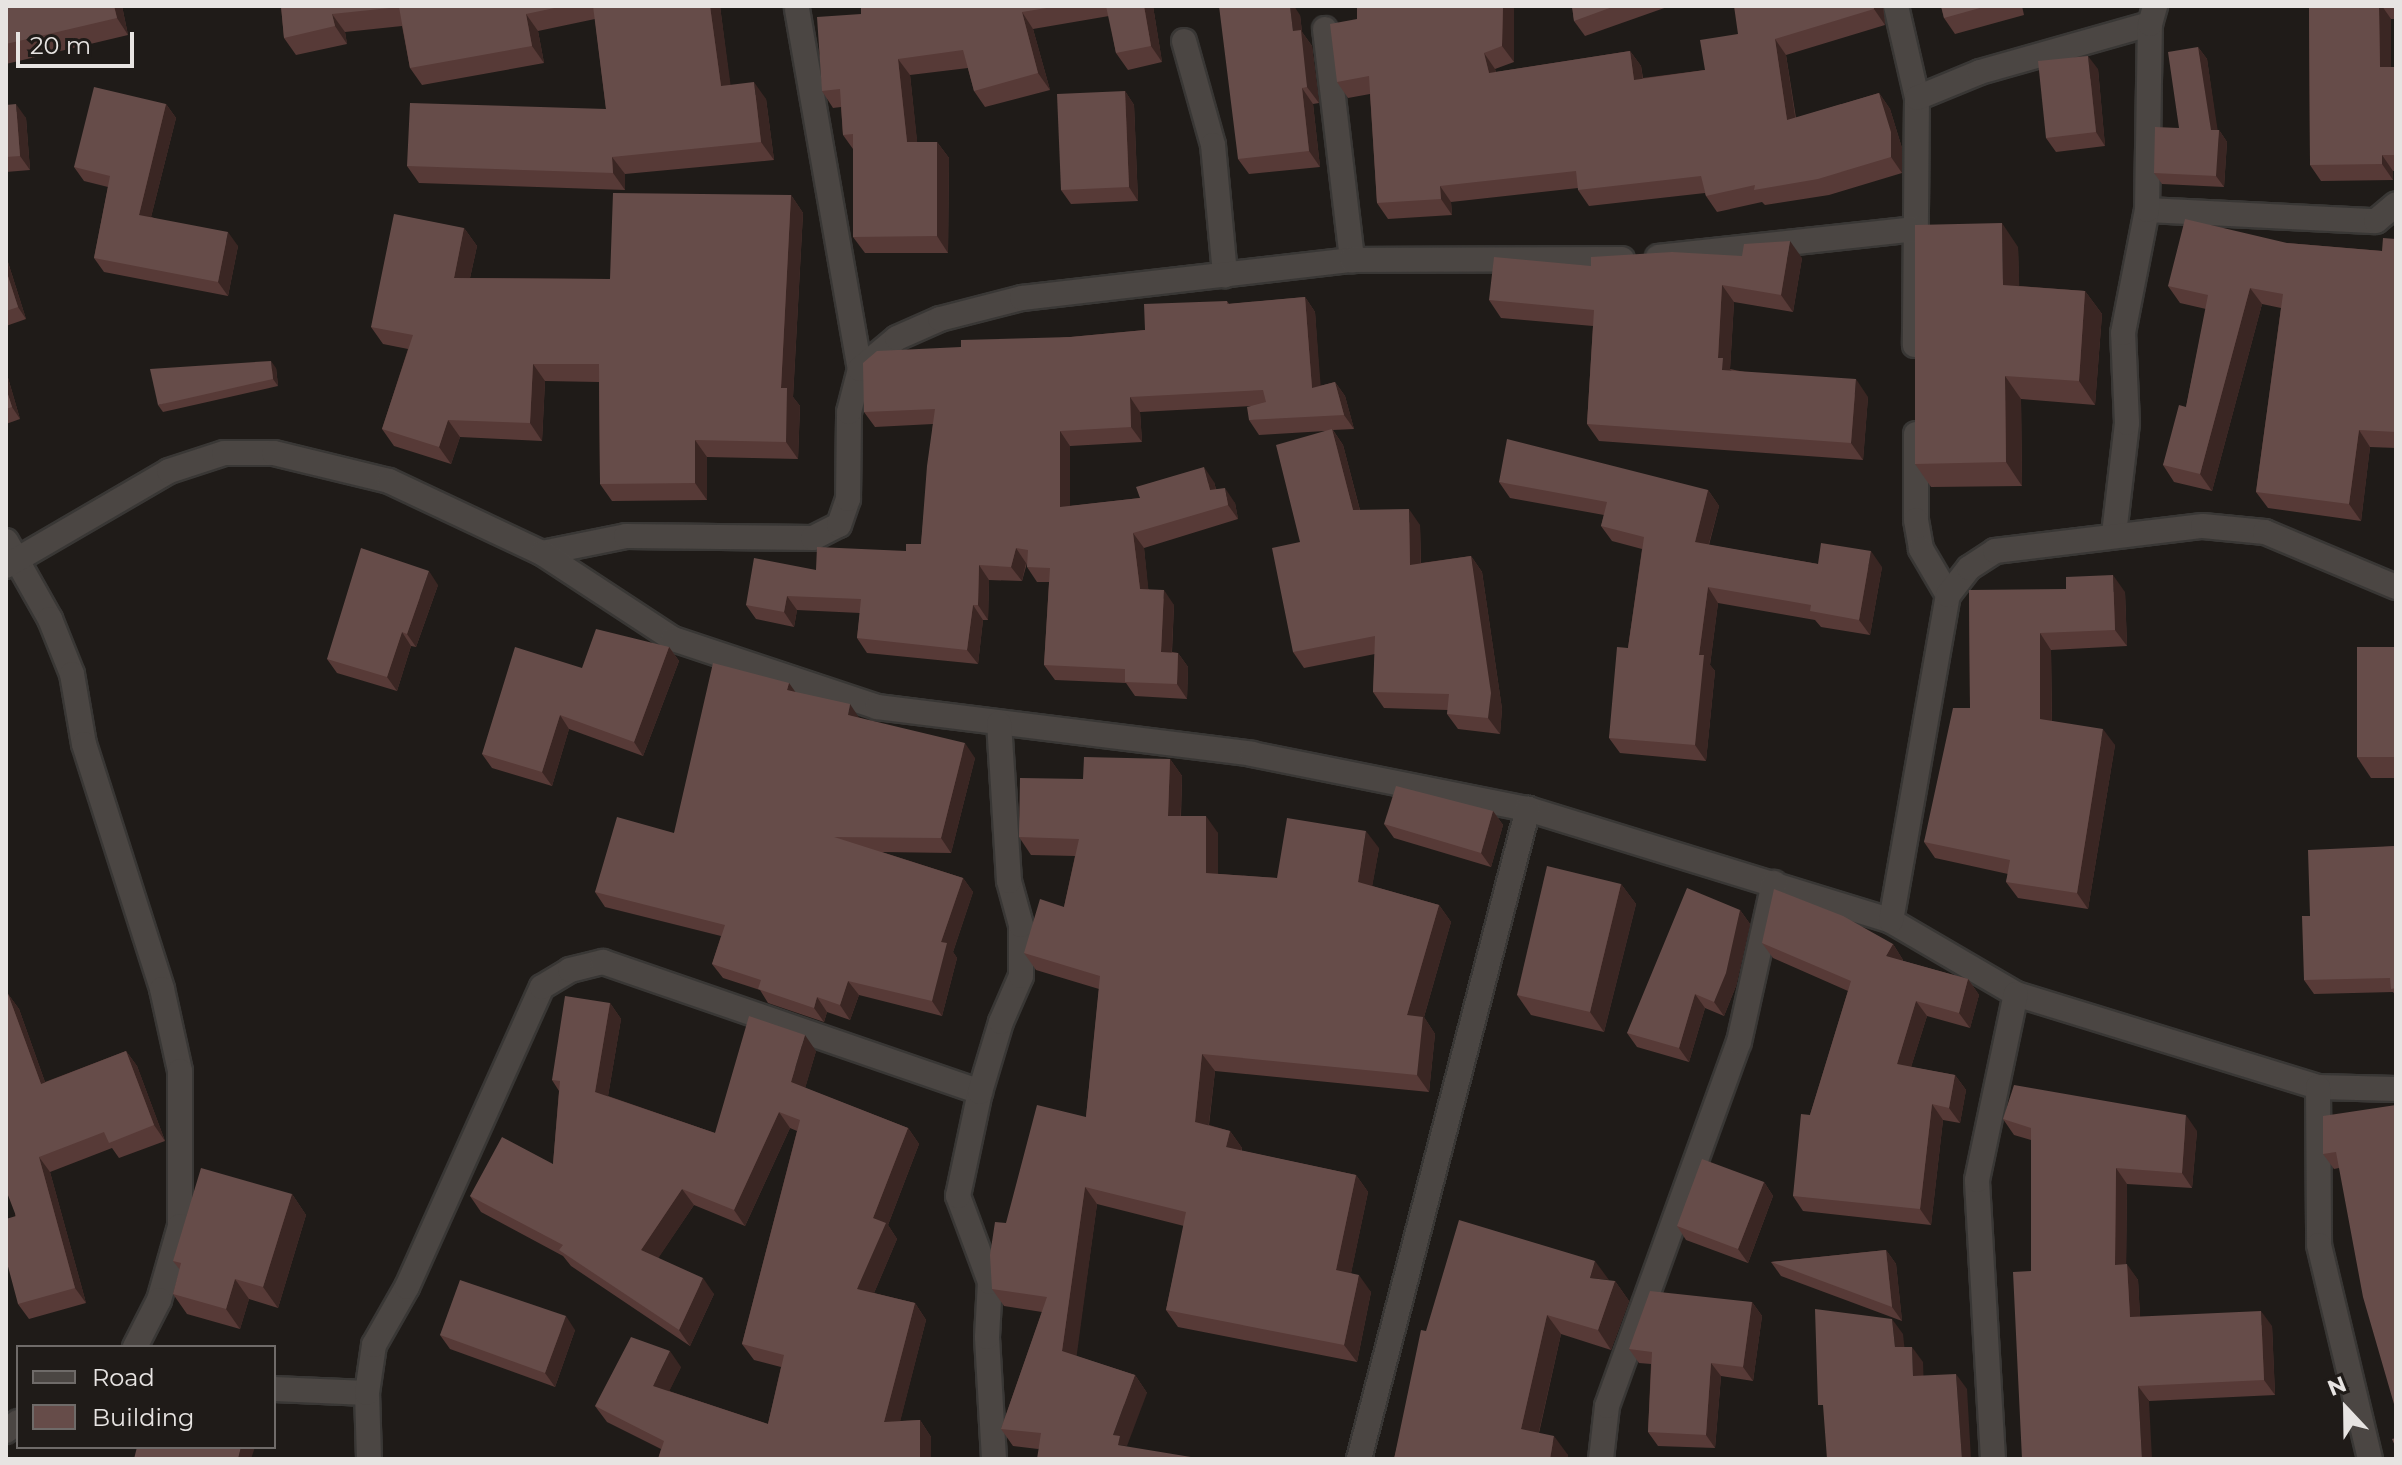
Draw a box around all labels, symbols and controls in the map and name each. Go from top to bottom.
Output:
scale bar [20,16,138,66]
text: 20 m [30,31,91,60]
legend [16,1345,276,1449]
text: Road [92,1363,155,1392]
north arrow [2306,1369,2386,1449]
text: N [2324,1370,2350,1402]
text: Building [92,1403,195,1432]

